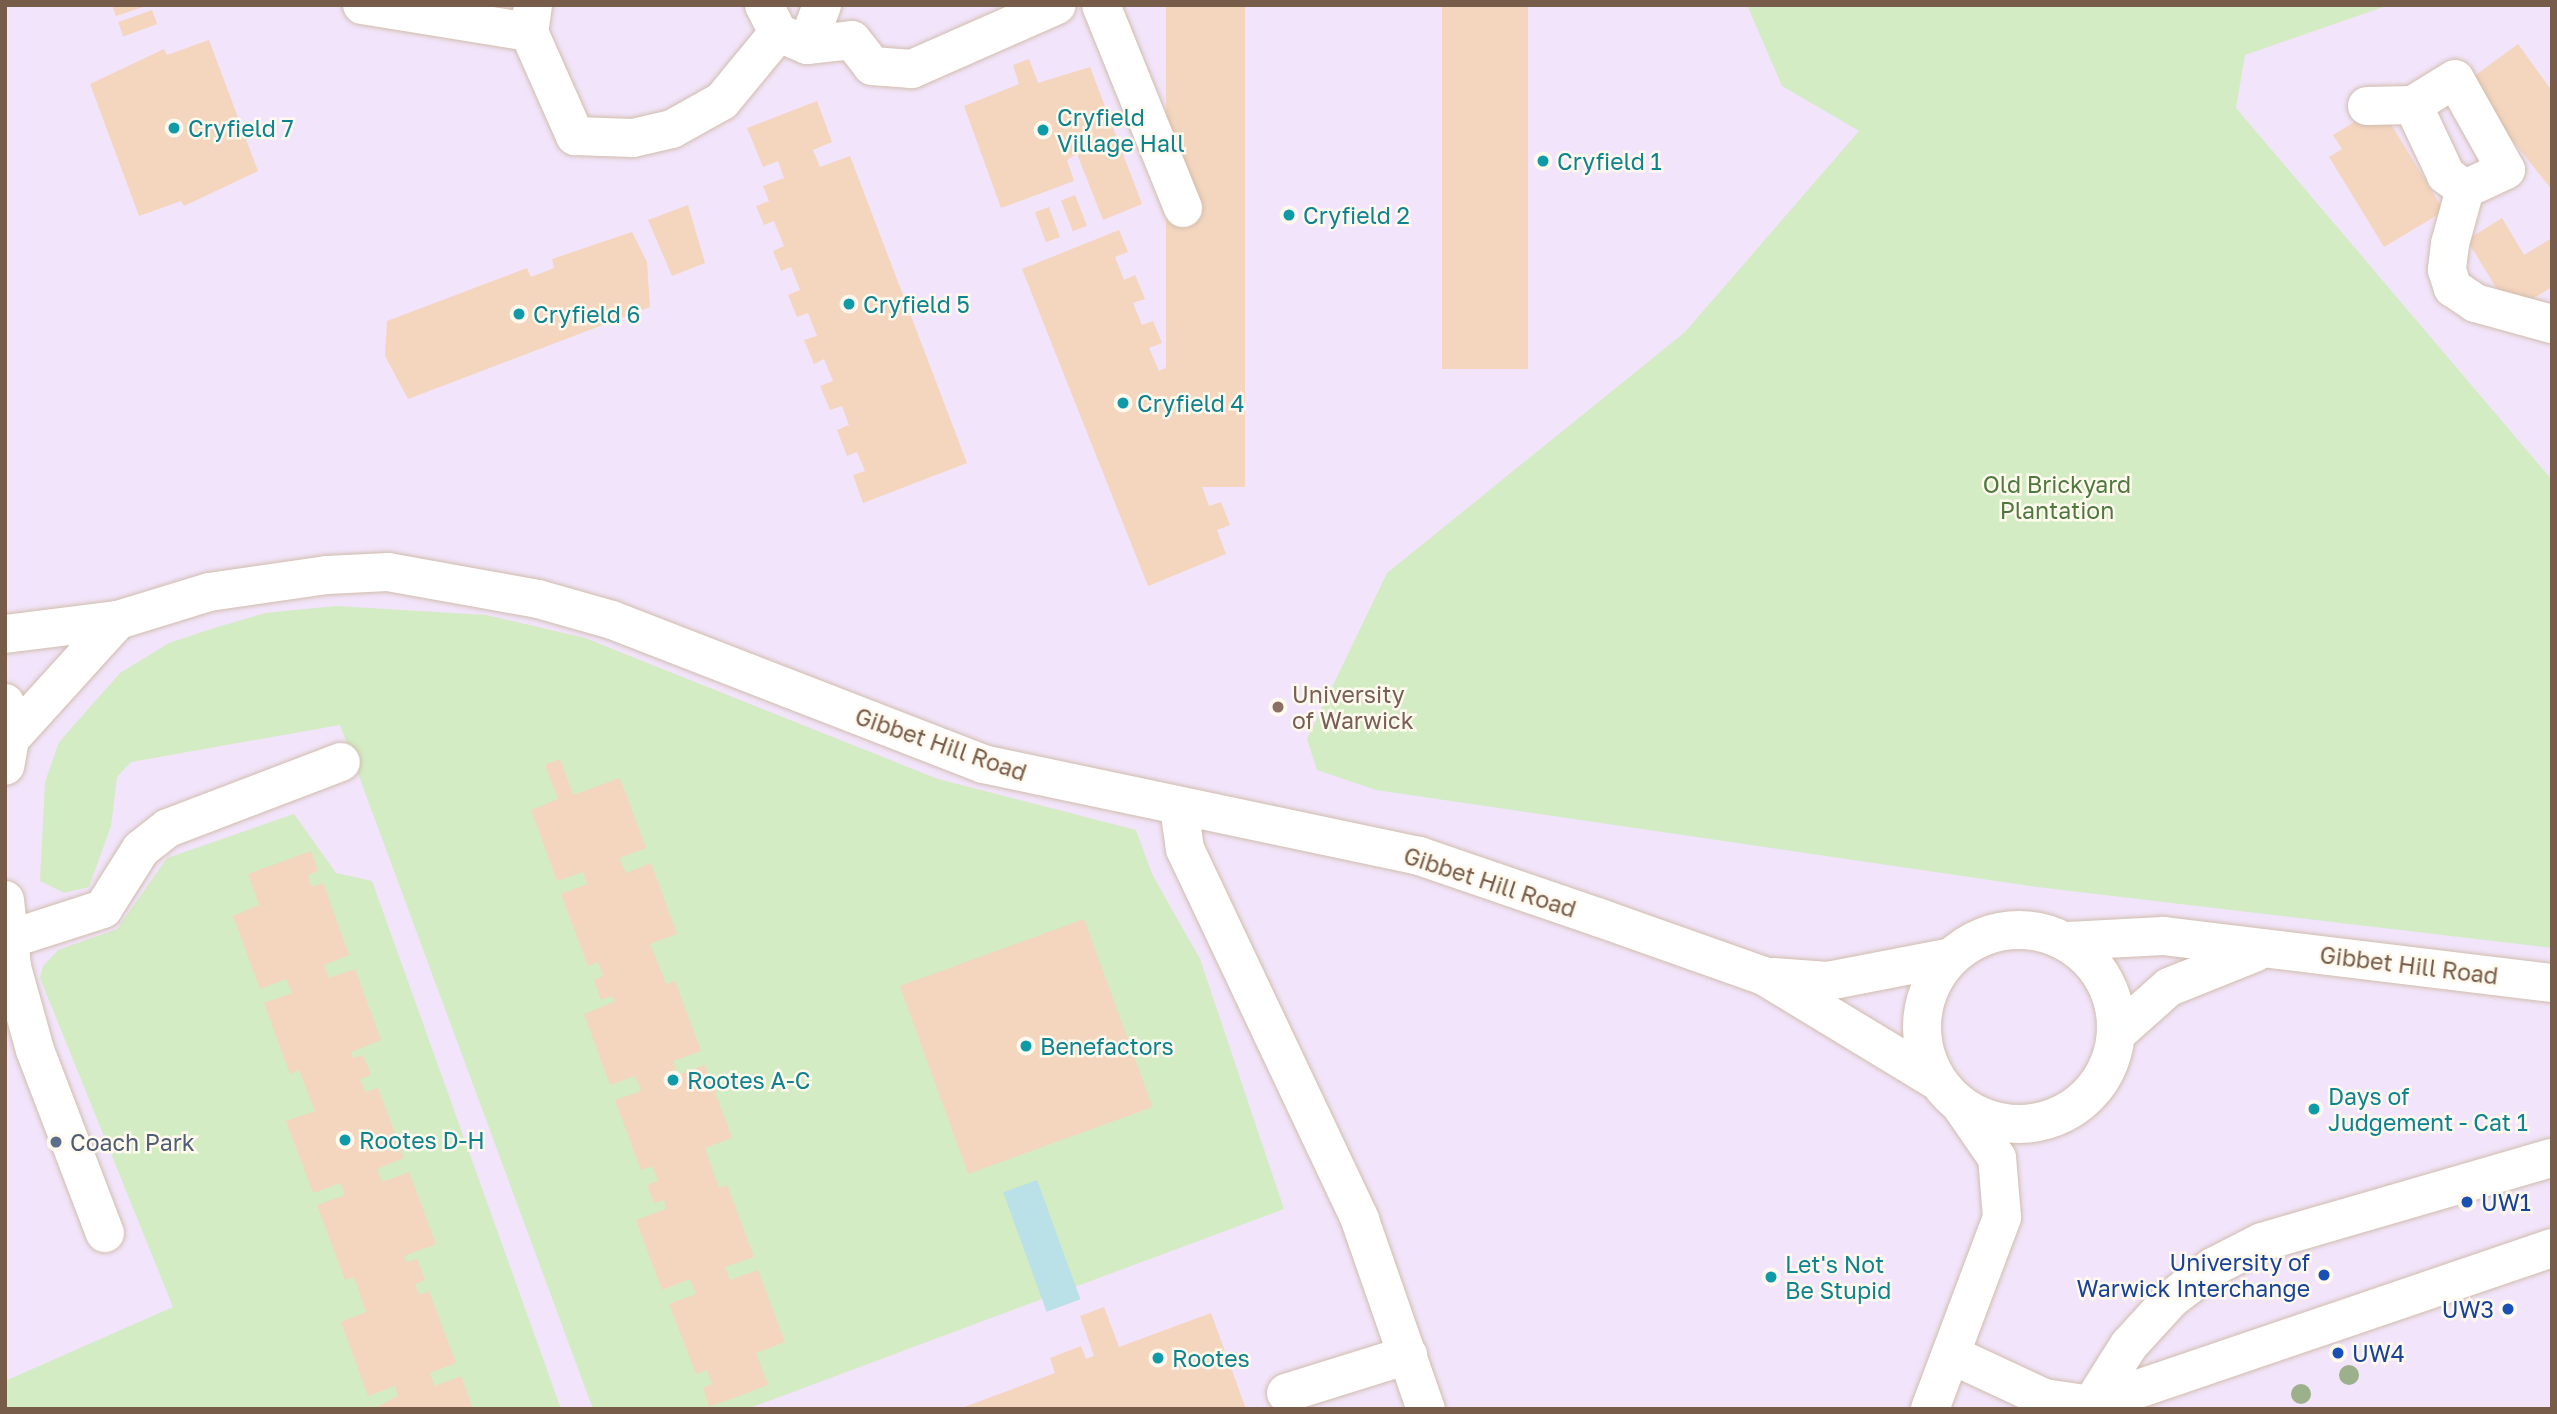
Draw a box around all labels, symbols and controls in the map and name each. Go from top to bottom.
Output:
place label: Cryfield Village Hall [1057,103,1185,157]
place label: Cryfield 7 [188,114,294,142]
marker: Cryfield 7 [166,120,182,136]
marker: Cryfield Village Hall [1035,122,1051,138]
place label: Cryfield 1 [1557,147,1662,175]
marker: Cryfield 1 [1535,153,1551,169]
place label: Cryfield 2 [1303,201,1410,229]
marker: Cryfield 2 [1281,207,1297,223]
place label: Cryfield 5 [863,290,970,318]
marker: Cryfield 5 [841,296,857,312]
place label: Cryfield 6 [533,300,640,328]
marker: Cryfield 6 [511,306,527,322]
place label: Cryfield 4 [1137,389,1245,417]
marker: Cryfield 4 [1115,395,1131,411]
park label: Old Brickyard Plantation [1983,470,2131,524]
place label: University of Warwick [1292,680,1414,734]
marker: University of Warwick [1270,699,1286,715]
street label: Gibbet Hill Road [852,702,1030,786]
street label: Gibbet Hill Road [1400,841,1580,923]
street label: Gibbet Hill Road [2318,940,2500,990]
place label: Benefactors [1040,1032,1174,1060]
marker: Benefactors [1018,1038,1034,1054]
place label: Rootes A-C [687,1066,810,1094]
marker: Rootes A-C [665,1072,681,1088]
place label: Days of Judgement - Cat 1 [2328,1082,2528,1136]
marker: Days of Judgement - Cat 1 [2306,1101,2322,1117]
place label: Rootes D-H [359,1126,485,1154]
place label: Coach Park [70,1128,195,1156]
marker: Rootes D-H [337,1132,353,1148]
marker: Coach Park [48,1134,64,1150]
place label: UW1 [2481,1188,2531,1216]
marker: UW1 [2459,1194,2475,1210]
place label: University of Warwick Interchange [2077,1248,2310,1302]
place label: Let's Not Be Stupid [1785,1250,1891,1304]
marker: University of Warwick Interchange [2316,1267,2332,1283]
marker: Let's Not Be Stupid [1763,1269,1779,1285]
place label: UW3 [2442,1295,2494,1323]
marker: UW3 [2500,1301,2516,1317]
place label: UW4 [2352,1339,2405,1367]
place label: Rootes [1172,1344,1250,1372]
marker: UW4 [2330,1345,2346,1361]
marker: Rootes [1150,1350,1166,1366]

